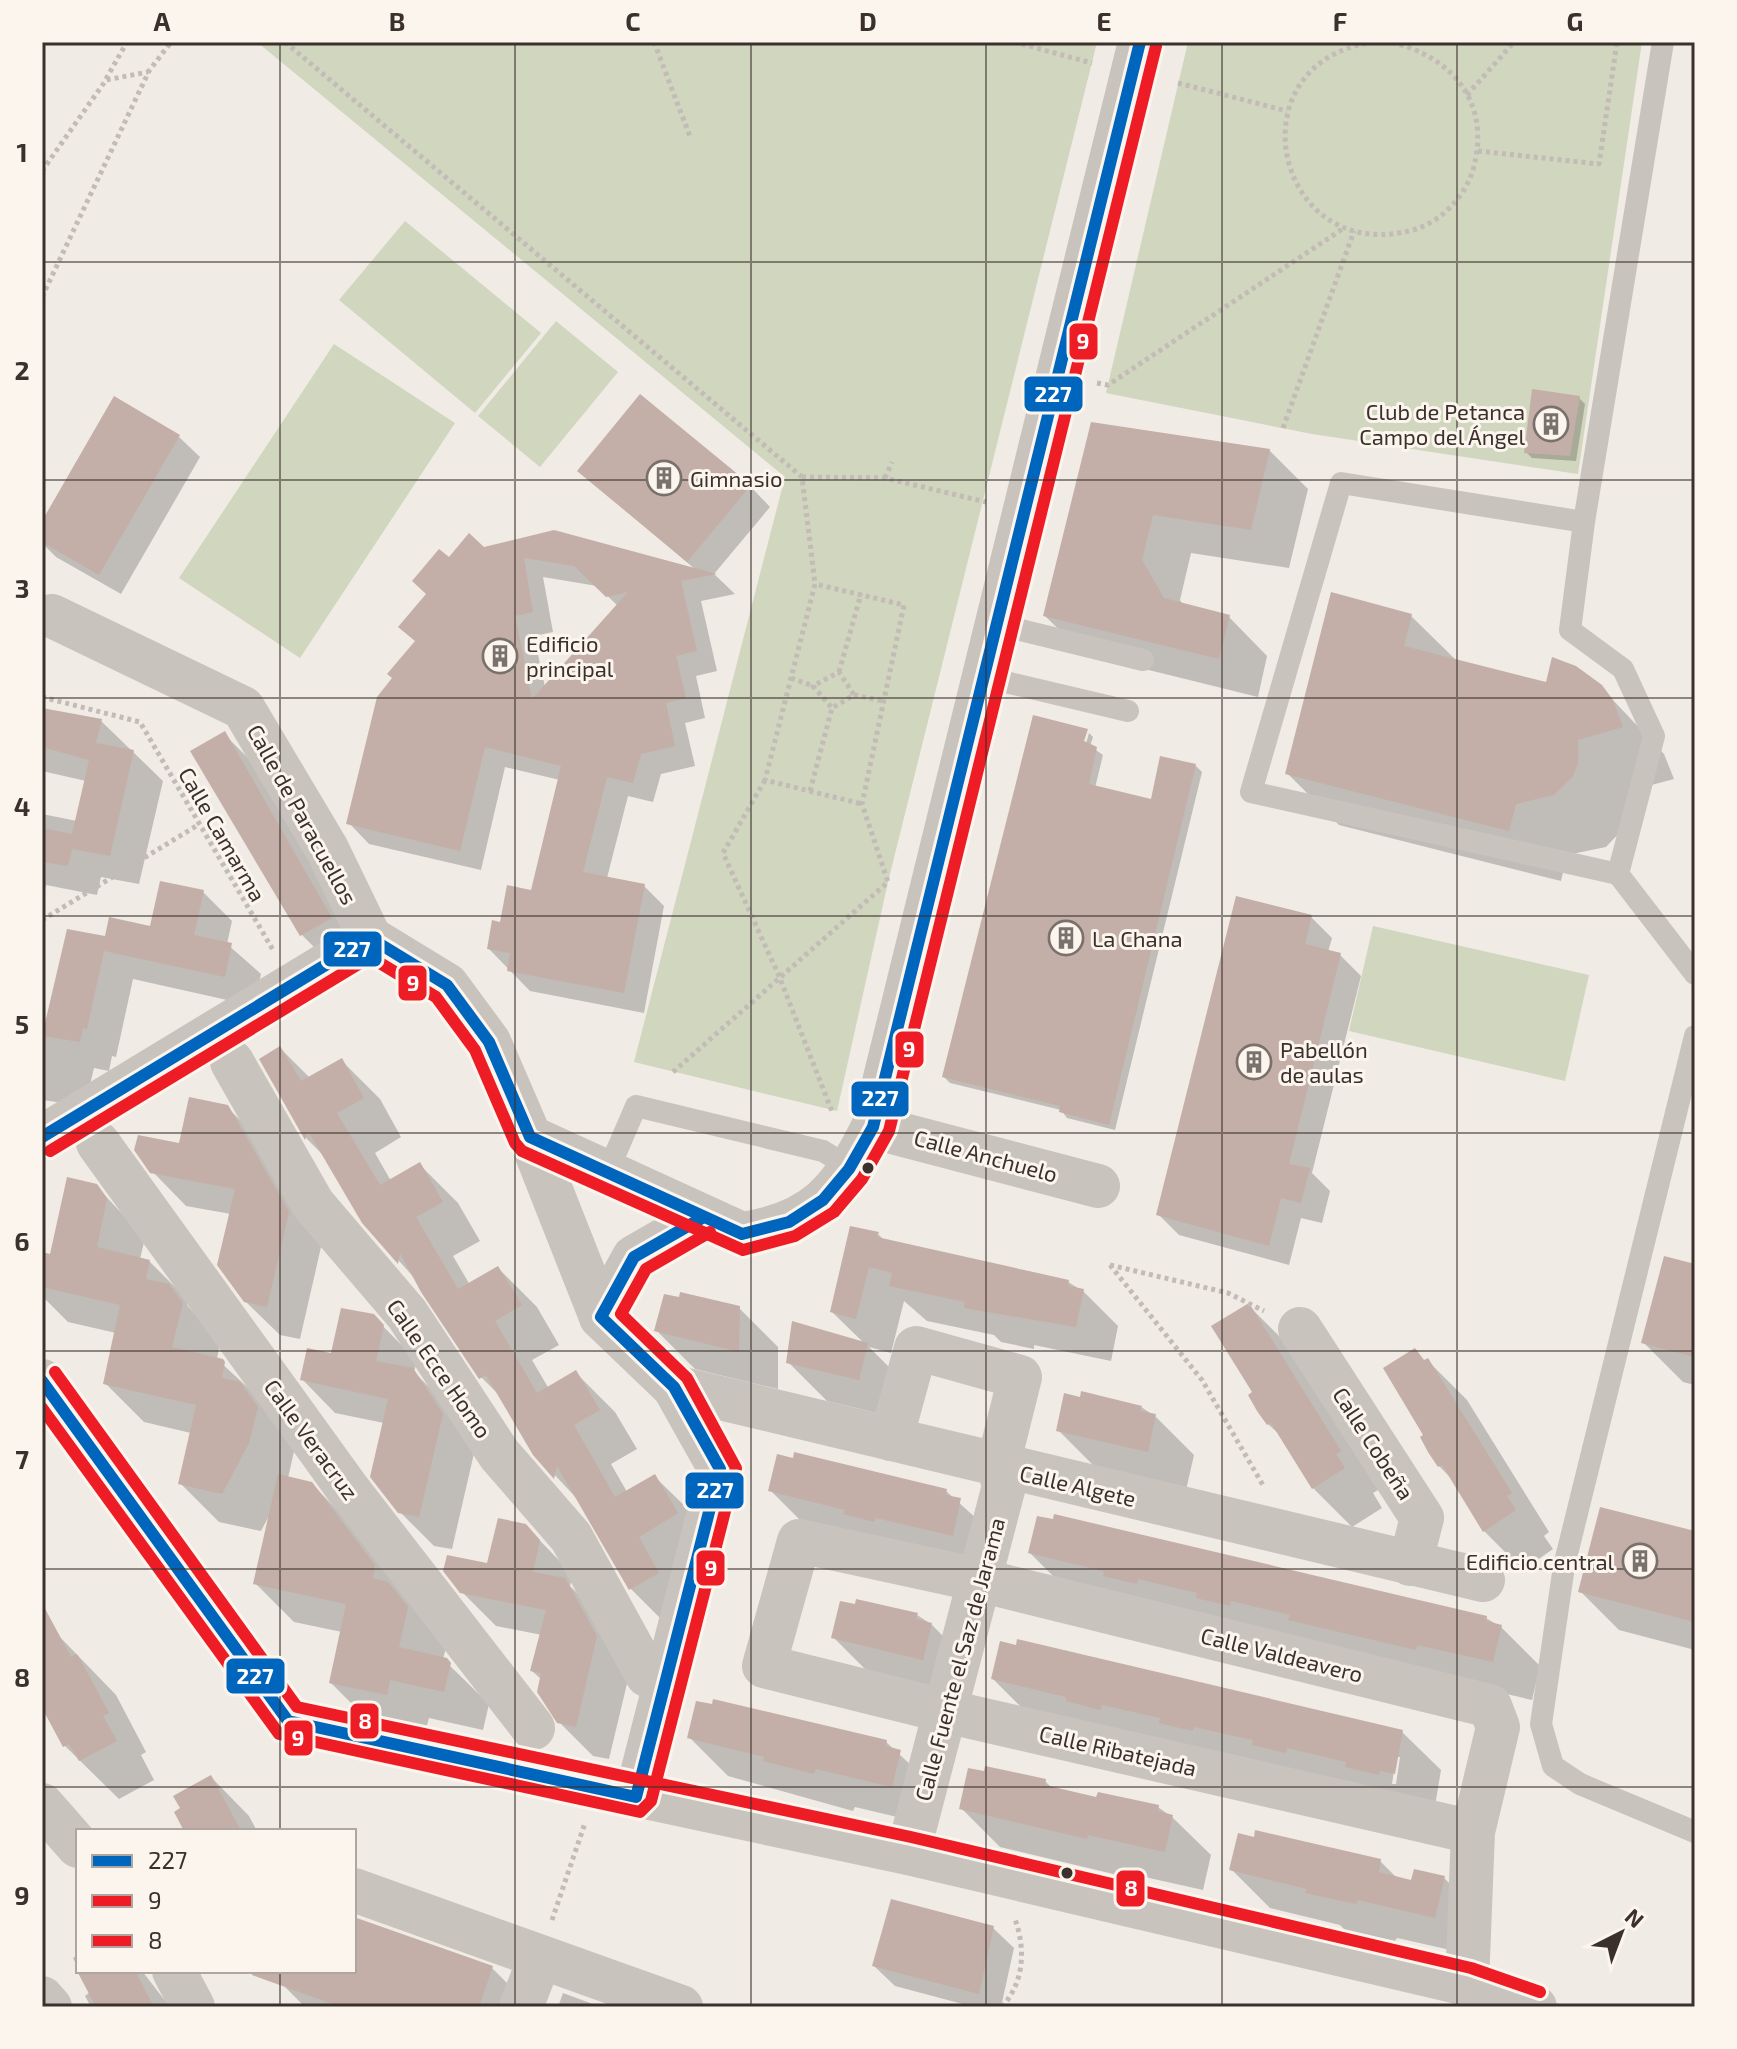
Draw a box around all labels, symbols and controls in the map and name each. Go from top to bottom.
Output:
text: A [154,5,171,36]
text: B [389,5,405,36]
text: C [625,5,641,36]
text: D [859,5,877,36]
text: E [1096,5,1112,36]
text: F [1333,5,1347,36]
text: G [1567,5,1583,36]
text: 1 [16,136,28,167]
line badge: 9 [1068,322,1099,361]
text: 9 [1077,327,1089,353]
text: 2 [14,354,30,385]
line badge: 227 [1023,375,1084,413]
text: 227 [1034,380,1072,406]
place label: Club de Petanca Campo del Ángel [1359,398,1525,449]
building icon: Club de Petanca Campo del Ángel [1532,405,1570,443]
building icon: Gimnasio [645,459,683,497]
place label: Gimnasio [690,465,783,491]
text: 3 [15,572,29,603]
place label: Edificio principal [526,630,614,681]
building icon: Edificio principal [481,637,519,675]
street label: Calle de Paracuellos [243,720,363,908]
street label: Calle Camarma [174,762,272,906]
text: 4 [14,790,30,821]
building icon: La Chana [1047,919,1085,957]
place label: La Chana [1092,925,1183,951]
line badge: 227 [322,930,383,968]
text: 227 [333,935,371,961]
line badge: 9 [397,964,428,1002]
text: 9 [407,969,419,995]
text: 5 [15,1008,29,1039]
line badge: 9 [894,1030,925,1069]
text: 9 [903,1035,915,1061]
place label: Pabellón de aulas [1280,1036,1368,1087]
building icon: Pabellón de aulas [1235,1043,1273,1081]
line badge: 227 [850,1080,910,1118]
text: 227 [861,1084,899,1110]
street label: Calle Anchuelo [912,1123,1060,1187]
unlabelled marker [860,1160,876,1176]
text: 6 [14,1225,30,1256]
street label: Calle Ecce Homo [382,1294,498,1442]
street label: Calle Veracruz [260,1374,364,1504]
street label: Calle Cobeña [1328,1382,1420,1504]
text: 7 [15,1443,29,1474]
street label: Calle Algete [1017,1459,1139,1511]
line badge: 227 [684,1471,745,1510]
text: 227 [696,1476,734,1502]
street label: Calle Fuente el Saz de Jarama [909,1515,1009,1803]
building icon: Edificio central [1621,1542,1659,1580]
place label: Edificio central [1466,1548,1614,1574]
line badge: 9 [695,1549,726,1587]
text: 9 [705,1554,717,1580]
street label: Calle Valdeavero [1198,1621,1366,1687]
line badge: 227 [225,1657,286,1695]
text: 8 [14,1661,30,1692]
text: 227 [236,1662,274,1688]
line badge: 8 [349,1702,380,1740]
text: 8 [358,1707,372,1733]
line badge: 9 [283,1719,314,1757]
street label: Calle Ribatejada [1037,1719,1199,1782]
text: 9 [292,1724,304,1750]
legend [76,1829,356,1973]
text: 227 [148,1845,187,1874]
unlabelled marker [1059,1865,1075,1881]
line badge: 8 [1115,1869,1146,1908]
text: 8 [1124,1874,1138,1900]
text: 9 [14,1879,30,1910]
text: 9 [148,1885,162,1914]
north arrow [1581,1893,1661,1973]
text: N [1620,1902,1650,1932]
text: 8 [148,1925,163,1954]

